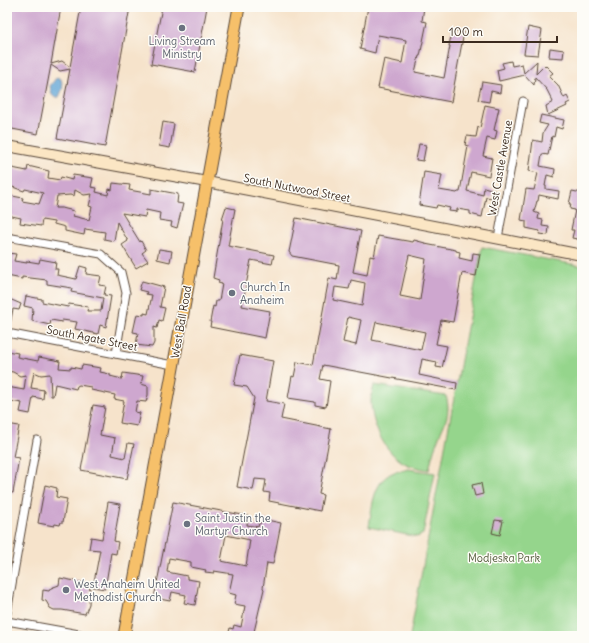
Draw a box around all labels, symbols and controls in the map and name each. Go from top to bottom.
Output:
scale bar [443,18,557,44]
marker: Living Stream Ministry [177,23,187,33]
text: 100 m [449,24,483,39]
place label: Living Stream Ministry [148,34,216,61]
street label: West Castle Avenue [485,119,515,217]
street label: South Nutwood Street [242,171,352,205]
place label: Church In Anaheim [240,280,290,307]
street label: West Ball Road [168,284,194,359]
marker: Church In Anaheim [227,288,237,298]
street label: South Agate Street [45,322,139,354]
place label: Saint Justin the Martyr Church [195,511,271,538]
marker: Saint Justin the Martyr Church [182,519,192,529]
park label: Modjeska Park [468,551,540,565]
place label: West Anaheim United Methodist Church [74,577,180,604]
marker: West Anaheim United Methodist Church [61,585,71,595]

